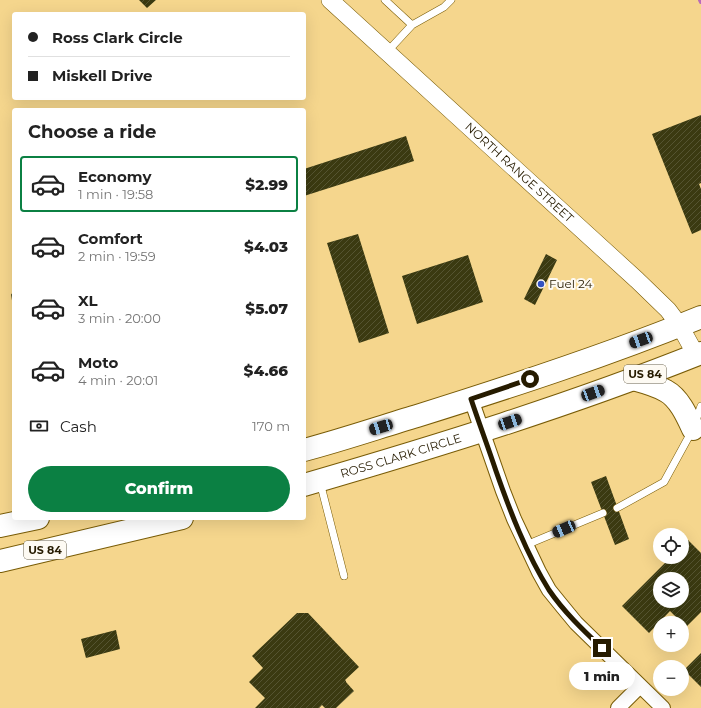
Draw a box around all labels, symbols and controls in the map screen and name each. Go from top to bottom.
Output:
text: Ross Clark Circle [52,28,183,47]
text: Miskell Drive [52,66,153,85]
street label: NORTH RANGE STREET [462,119,577,225]
text: Choose a ride [28,121,156,143]
icon: car [30,166,66,202]
text: Economy [78,167,151,186]
text: $2.99 [245,175,288,194]
text: 1 min · 19:58 [78,186,153,202]
icon: car [30,228,66,264]
text: Comfort [78,229,143,248]
text: $4.03 [244,237,288,256]
text: 2 min · 19:59 [78,248,156,264]
place label: Fuel 24 [549,276,593,291]
marker: Fuel 24 [536,279,546,289]
icon: car [30,290,66,326]
text: XL [78,291,97,310]
text: $5.07 [245,299,288,318]
text: 3 min · 20:00 [78,310,161,326]
car [628,330,654,350]
icon: car [30,352,66,388]
text: Moto [78,353,118,372]
text: $4.66 [244,361,288,380]
road number: US 84 [624,365,666,383]
route start [521,370,539,388]
text: 4 min · 20:01 [78,372,158,388]
car [580,383,606,403]
car [497,412,523,432]
icon: cash [28,415,50,437]
text: Cash [60,417,97,436]
text: 170 m [252,418,290,434]
car [368,418,394,436]
street label: ROSS CLARK CIRCLE [338,430,463,481]
button: Confirm [28,466,290,512]
car [551,519,577,539]
map controls [653,528,689,696]
button: locate [653,528,689,564]
road number: US 84 [24,541,66,559]
button: layers [653,572,689,608]
button: + [653,616,689,652]
route end [593,639,611,657]
button: − [653,660,689,696]
callout: 1 min [569,662,635,690]
text: 1 min [584,668,620,684]

